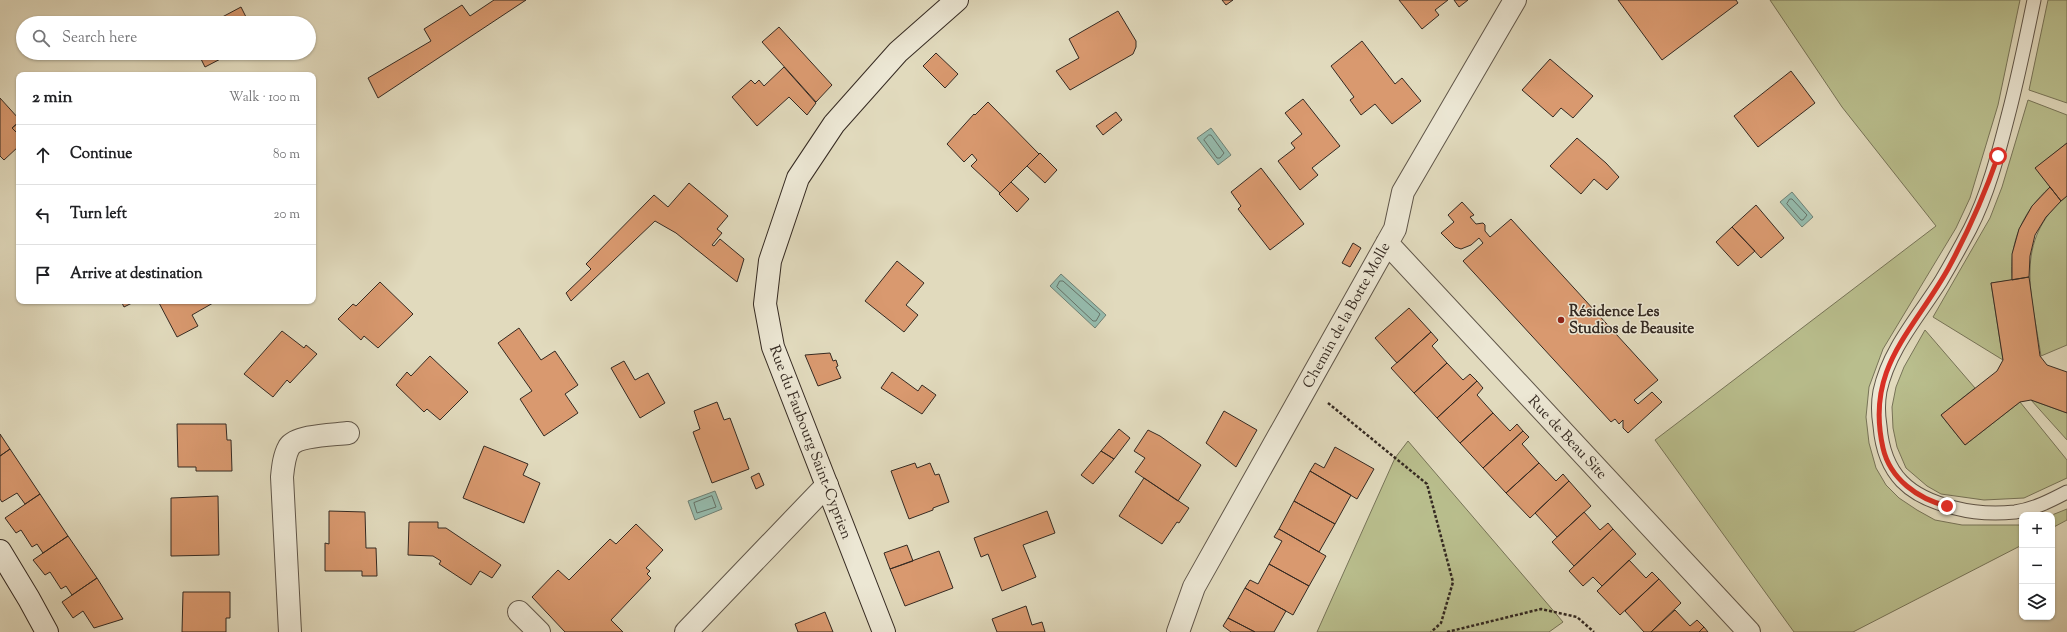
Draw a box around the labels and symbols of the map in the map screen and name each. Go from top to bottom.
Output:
route start [1989,147,2007,165]
street label: Chemin de la Botte Molle [1298,239,1396,393]
place label: Résidence Les Studios de Beausite [1569,302,1694,340]
marker: Résidence Les Studios de Beausite [1556,315,1566,325]
street label: Rue du Faubourg Saint-Cyprien [763,343,856,543]
street label: Rue de Beau Site [1522,391,1611,485]
route end [1938,497,1956,515]

